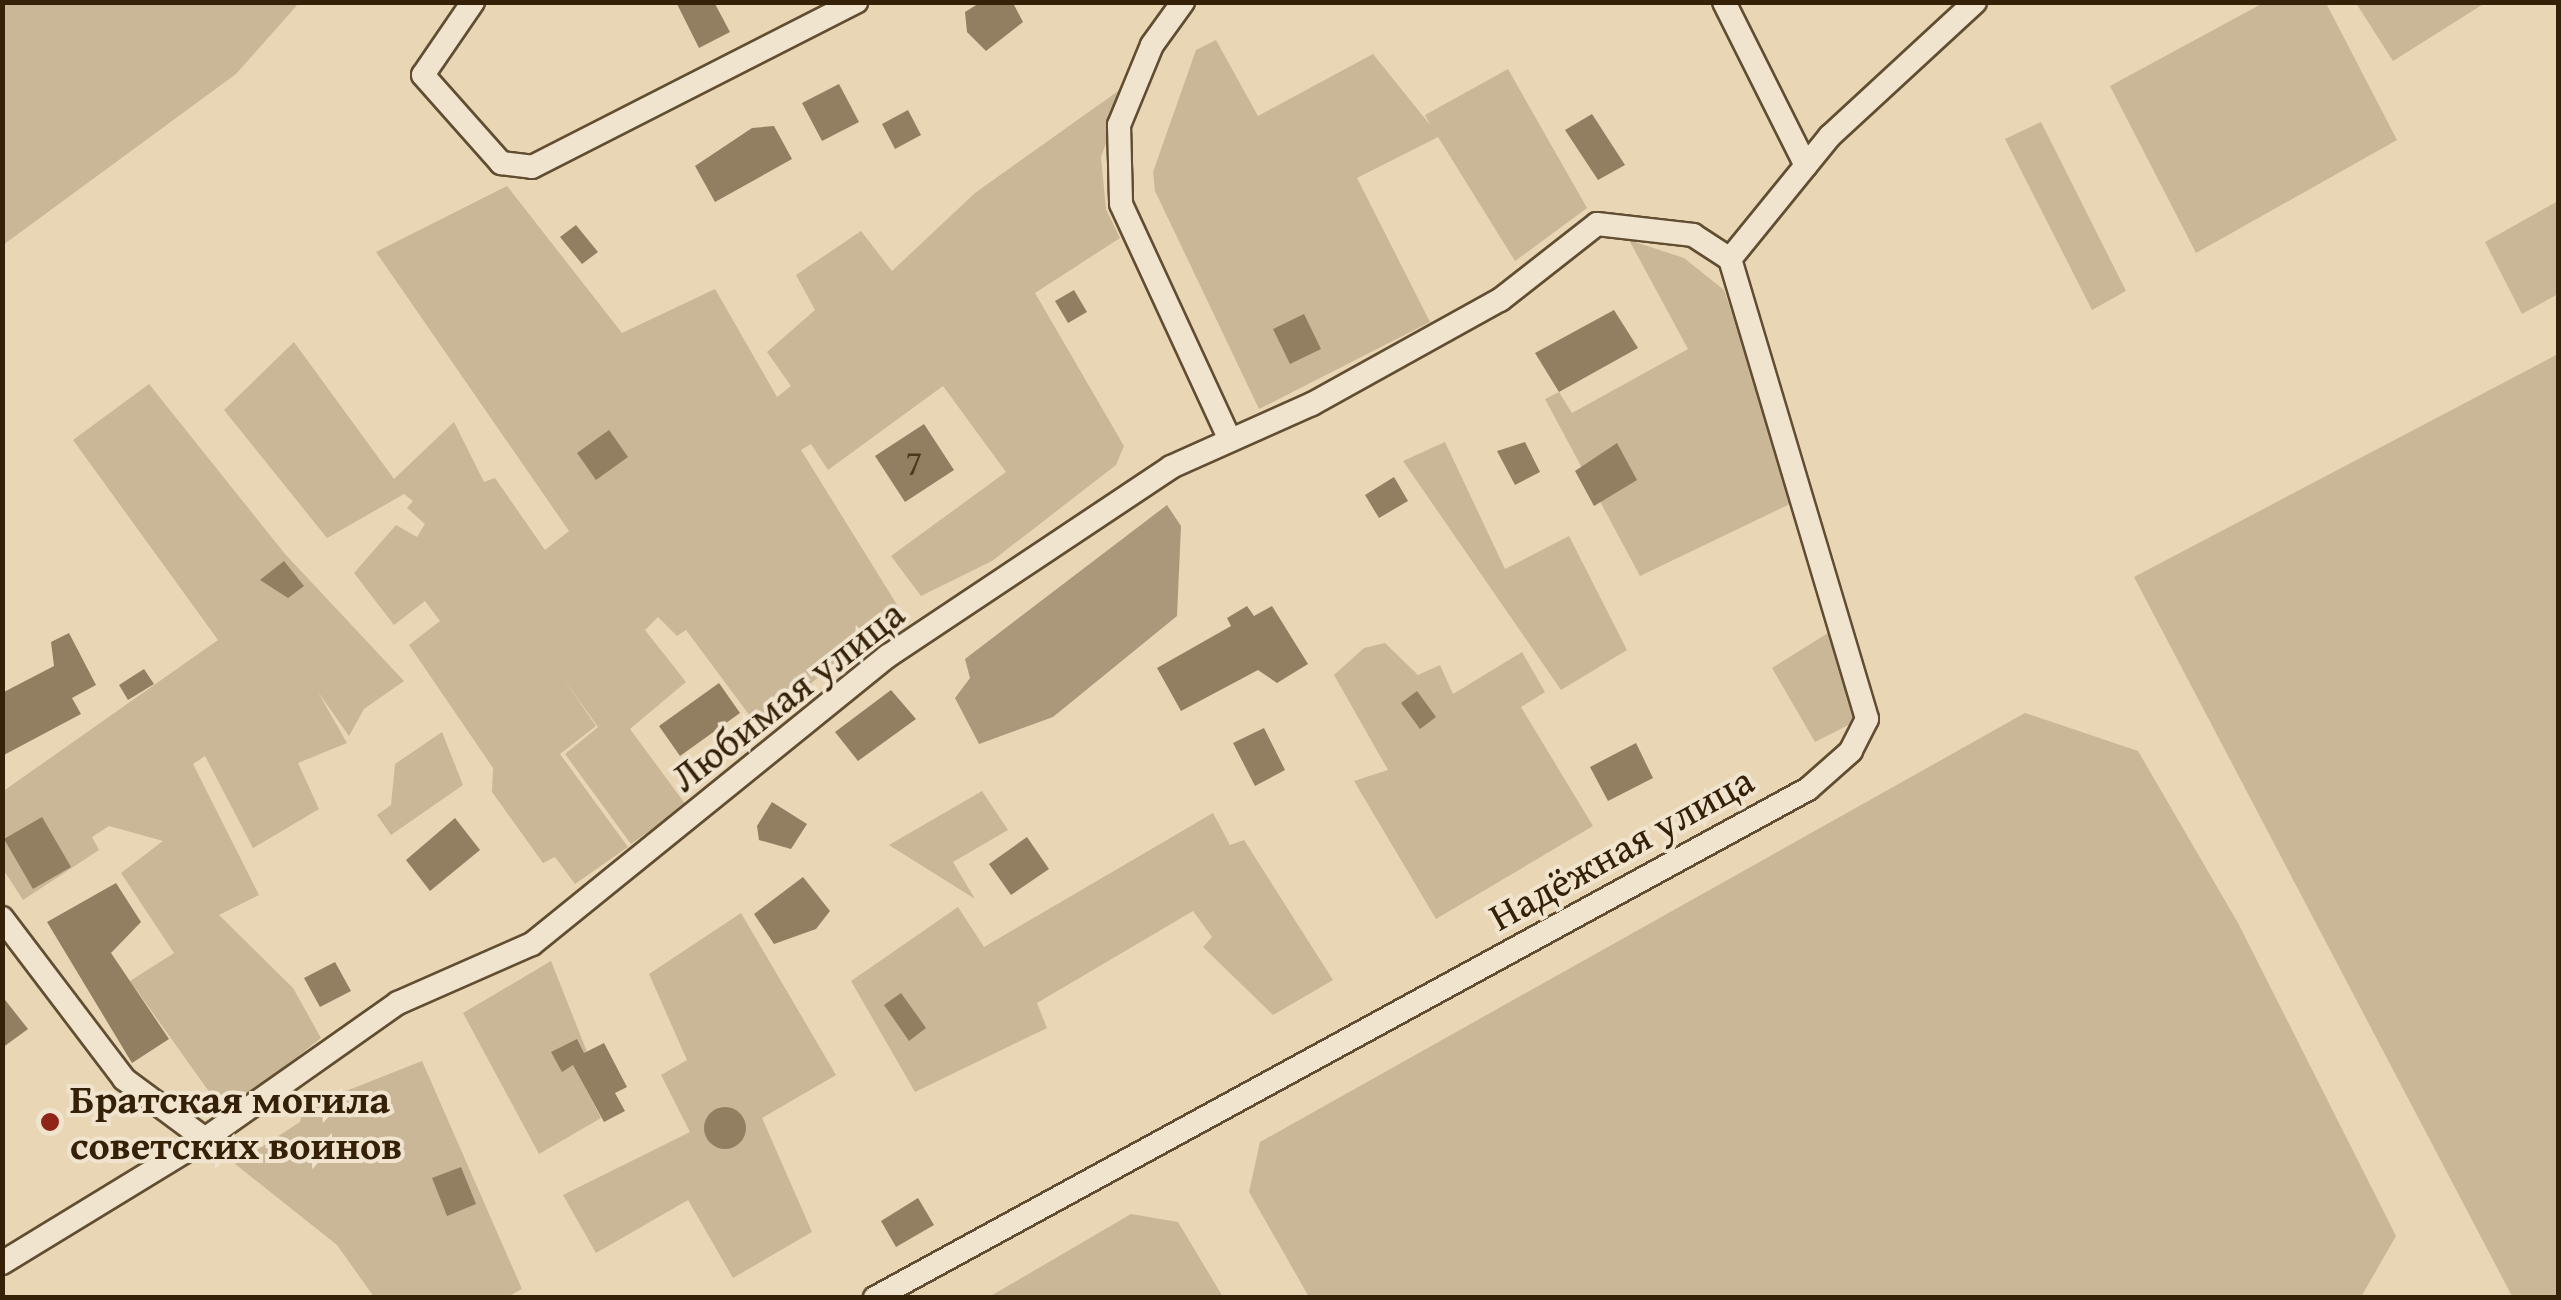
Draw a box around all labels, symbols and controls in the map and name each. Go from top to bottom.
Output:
house number: 7 [906,442,922,484]
street label: Любимая улица [661,589,913,801]
street label: Надёжная улица [1480,756,1762,940]
place label: Братская могила советских воинов [70,1075,402,1169]
marker: Братская могила советских воинов [39,1111,61,1133]

